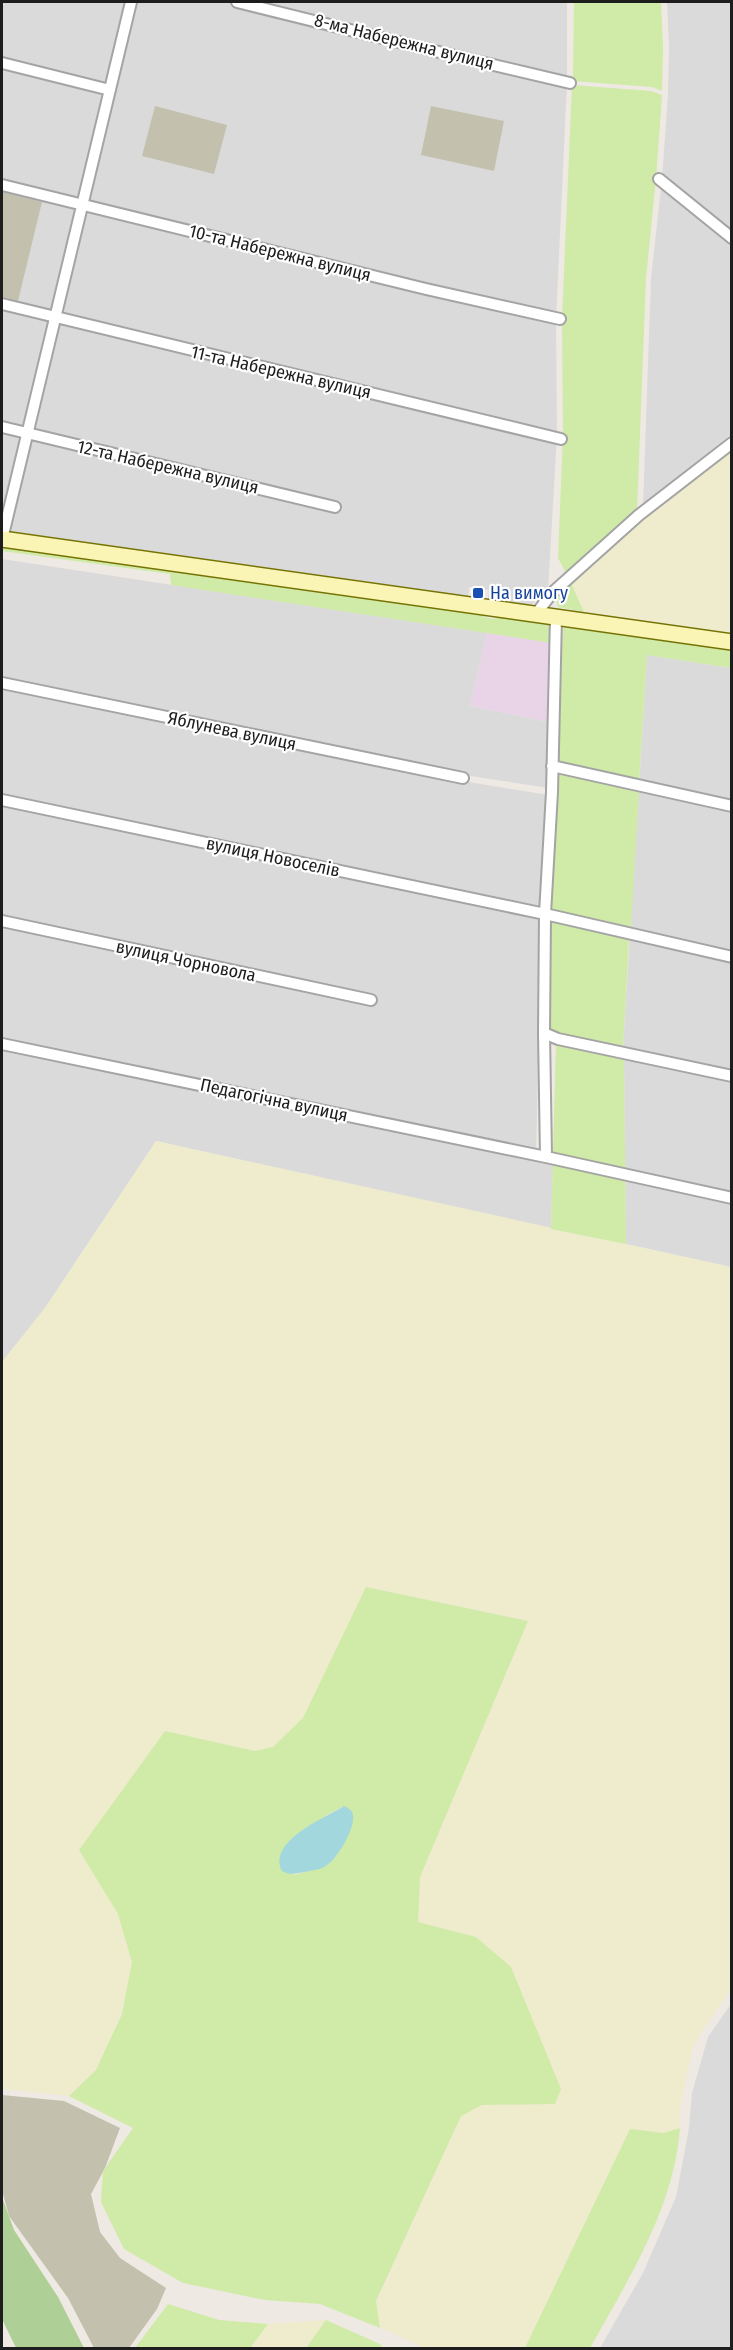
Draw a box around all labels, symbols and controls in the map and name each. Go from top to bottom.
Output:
street label: 8-ма Набережна вулиця [312,9,496,75]
street label: 10-та Набережна вулиця [187,220,373,286]
street label: 11-та Набережна вулиця [189,341,373,403]
street label: 12-та Набережна вулиця [75,435,261,499]
place label: На вимогу [490,582,568,604]
marker: На вимогу [471,586,485,600]
street label: Яблунева вулиця [166,707,298,755]
street label: вулиця Новоселів [204,832,342,882]
street label: вулиця Чорновола [114,935,258,987]
street label: Педагогічна вулиця [198,1074,350,1126]

